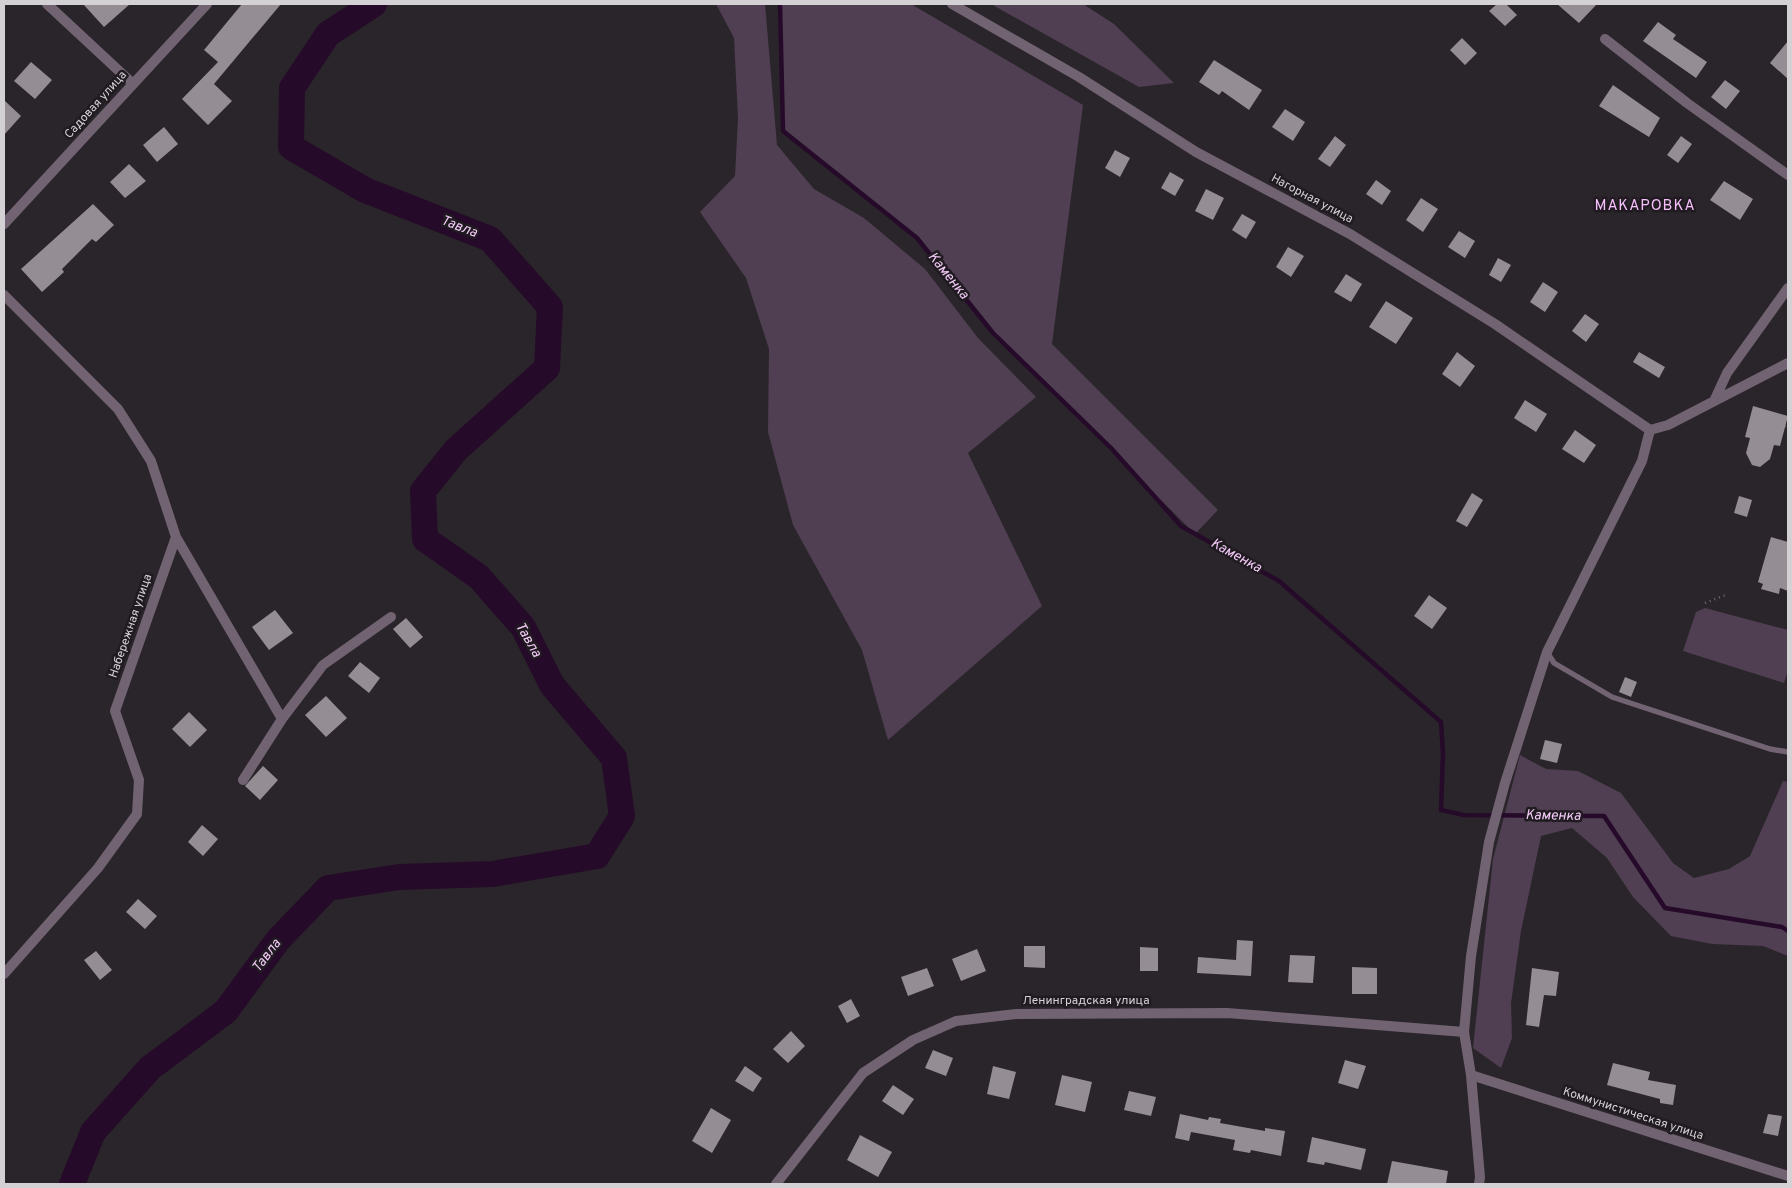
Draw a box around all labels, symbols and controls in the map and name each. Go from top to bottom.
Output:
street label: Садовая улица [61,68,131,142]
street label: Нагорная улица [1268,171,1356,227]
district label: МАКАРОВКА [1594,197,1696,216]
water label: Тавла [438,212,480,242]
water label: Каменка [924,249,973,304]
water label: Каменка [1208,535,1265,577]
street label: Набережная улица [106,572,156,680]
water label: Тавла [511,620,545,661]
water label: Каменка [1525,807,1582,825]
water label: Тавла [249,935,286,976]
street label: Ленинградская улица [1022,993,1150,1009]
street label: Коммунистическая улица [1561,1084,1705,1144]

